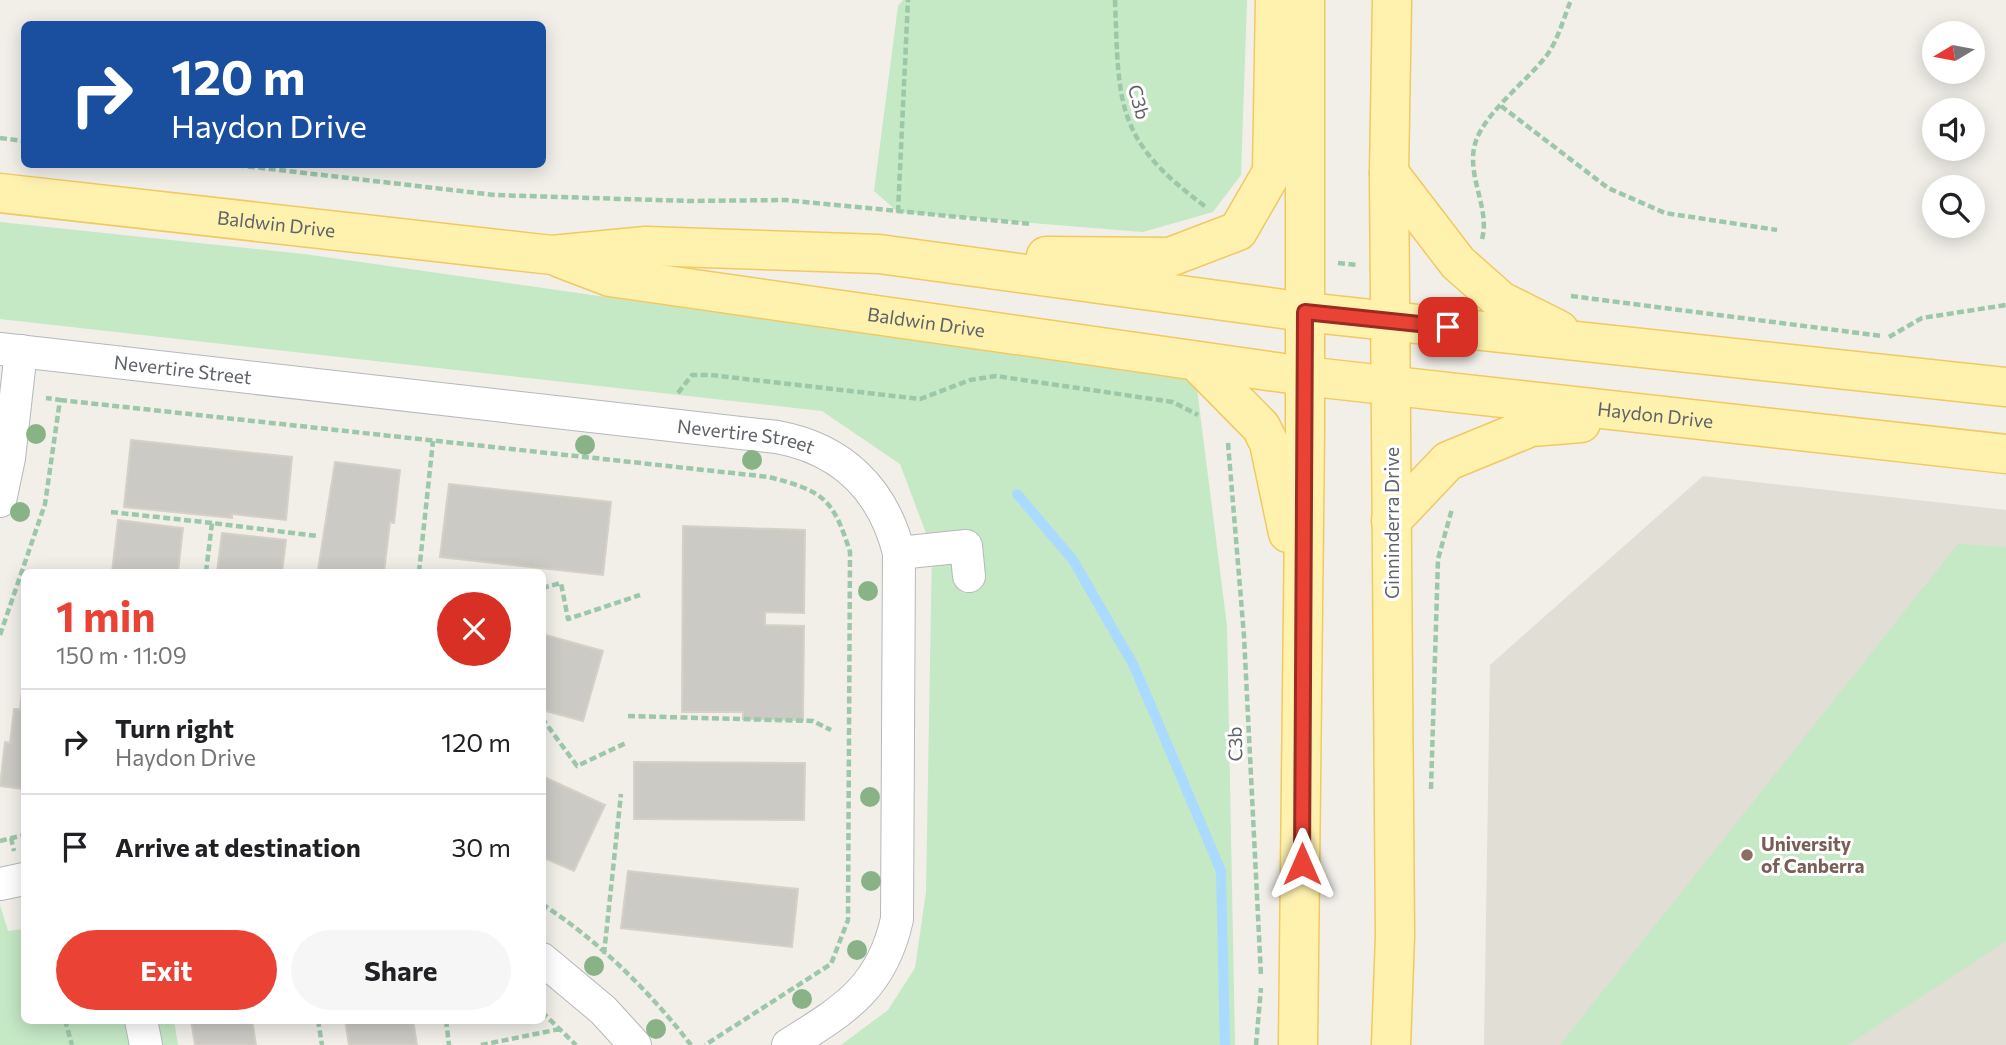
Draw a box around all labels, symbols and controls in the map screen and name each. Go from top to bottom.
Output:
north arrow [1922,21,1984,84]
map controls [1922,21,1985,238]
text: 120 m [171,45,305,105]
icon: right [56,49,147,140]
street label: C3b [1124,82,1155,122]
button: sound [1922,98,1985,161]
text: Haydon Drive [171,105,367,145]
button: search [1922,175,1985,238]
street label: Baldwin Drive [216,205,337,242]
pin [1418,297,1478,357]
street label: Baldwin Drive [866,302,987,341]
icon: arrive [1429,308,1467,346]
street label: Nevertire Street [113,350,253,388]
street label: Haydon Drive [1596,397,1714,432]
street label: Nevertire Street [676,414,818,458]
street label: Ginninderra Drive [1380,447,1403,599]
text: 1 min [56,589,156,641]
button: close [437,592,511,666]
text: 150 m · 11:09 [56,641,187,669]
text: Turn right [115,712,234,743]
icon: right [56,723,94,761]
text: 120 m [441,726,511,757]
street label: C3b [1222,726,1247,762]
text: Haydon Drive [115,743,256,771]
position arrow [1265,827,1339,901]
icon: arrive [56,828,94,866]
text: Arrive at destination [115,831,361,862]
text: 30 m [452,831,511,862]
place label: University of Canberra [1761,832,1864,877]
marker: University of Canberra [1739,847,1755,863]
button: Exit [56,930,277,1010]
button: Share [291,930,511,1010]

